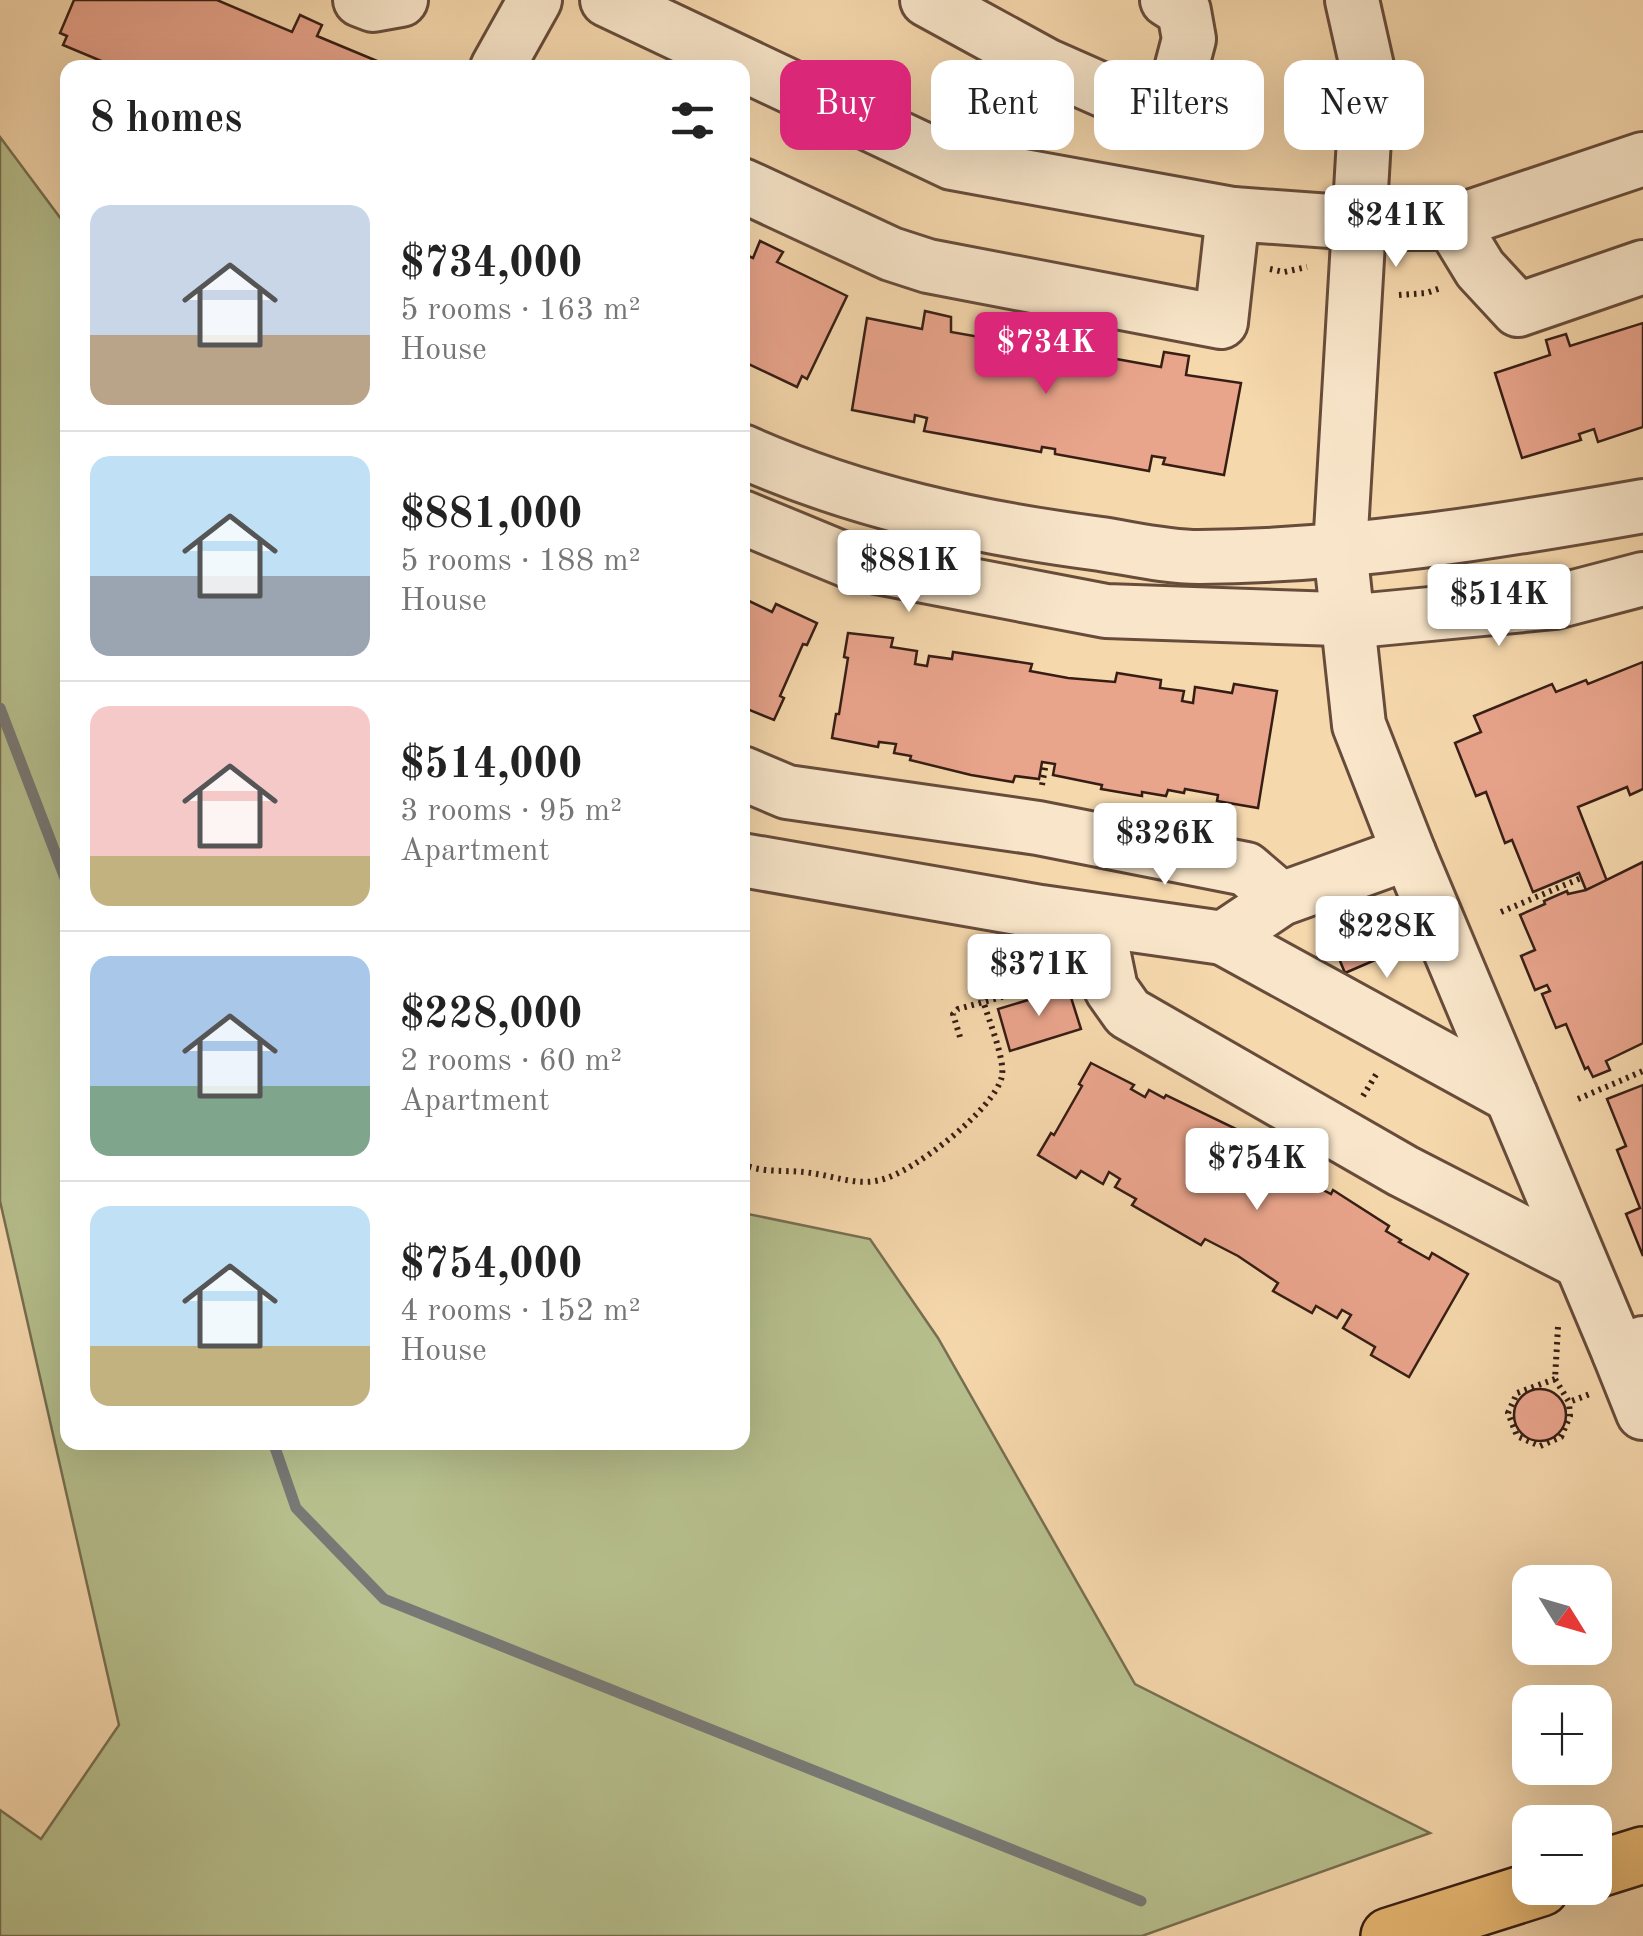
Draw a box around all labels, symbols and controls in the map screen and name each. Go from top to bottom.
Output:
chip: Buy [780,60,911,150]
chip: Rent [931,60,1074,150]
chip: Filters [1094,60,1264,150]
chip: New [1284,60,1424,150]
icon: filters [665,93,720,148]
text: 8 homes [90,99,242,141]
pin: $241K [1326,185,1466,270]
text: $241K [1347,201,1445,233]
text: $734,000 [400,244,582,286]
icon: home [170,245,290,365]
text: 5 rooms · 163 m² [400,295,641,327]
pin: $734K [976,312,1116,397]
text: $734K [997,328,1095,360]
text: House [400,335,487,367]
text: $881,000 [400,495,582,537]
icon: home [170,496,290,616]
pin: $881K [839,530,979,615]
text: 5 rooms · 188 m² [400,546,641,578]
text: $881K [860,546,958,578]
pin: $514K [1429,564,1569,649]
text: $514K [1450,580,1548,612]
text: House [400,586,487,618]
text: $514,000 [400,745,582,787]
icon: home [170,746,290,866]
text: 3 rooms · 95 m² [400,796,622,828]
pin: $326K [1095,803,1235,888]
text: $326K [1116,819,1214,851]
text: Apartment [400,836,550,868]
pin: $228K [1317,896,1457,981]
text: $228K [1338,912,1436,944]
pin: $371K [969,934,1109,1019]
text: $371K [990,950,1088,982]
text: $228,000 [400,995,582,1037]
icon: home [170,996,290,1116]
text: 2 rooms · 60 m² [400,1046,622,1078]
text: Apartment [400,1086,550,1118]
pin: $754K [1187,1128,1327,1213]
text: $754K [1208,1144,1306,1176]
text: $754,000 [400,1245,582,1287]
icon: home [170,1246,290,1366]
text: 4 rooms · 152 m² [400,1296,641,1328]
text: House [400,1336,487,1368]
north arrow [1512,1565,1612,1665]
map controls [1512,1565,1612,1905]
button: + [1512,1685,1612,1785]
button: − [1512,1805,1612,1905]

